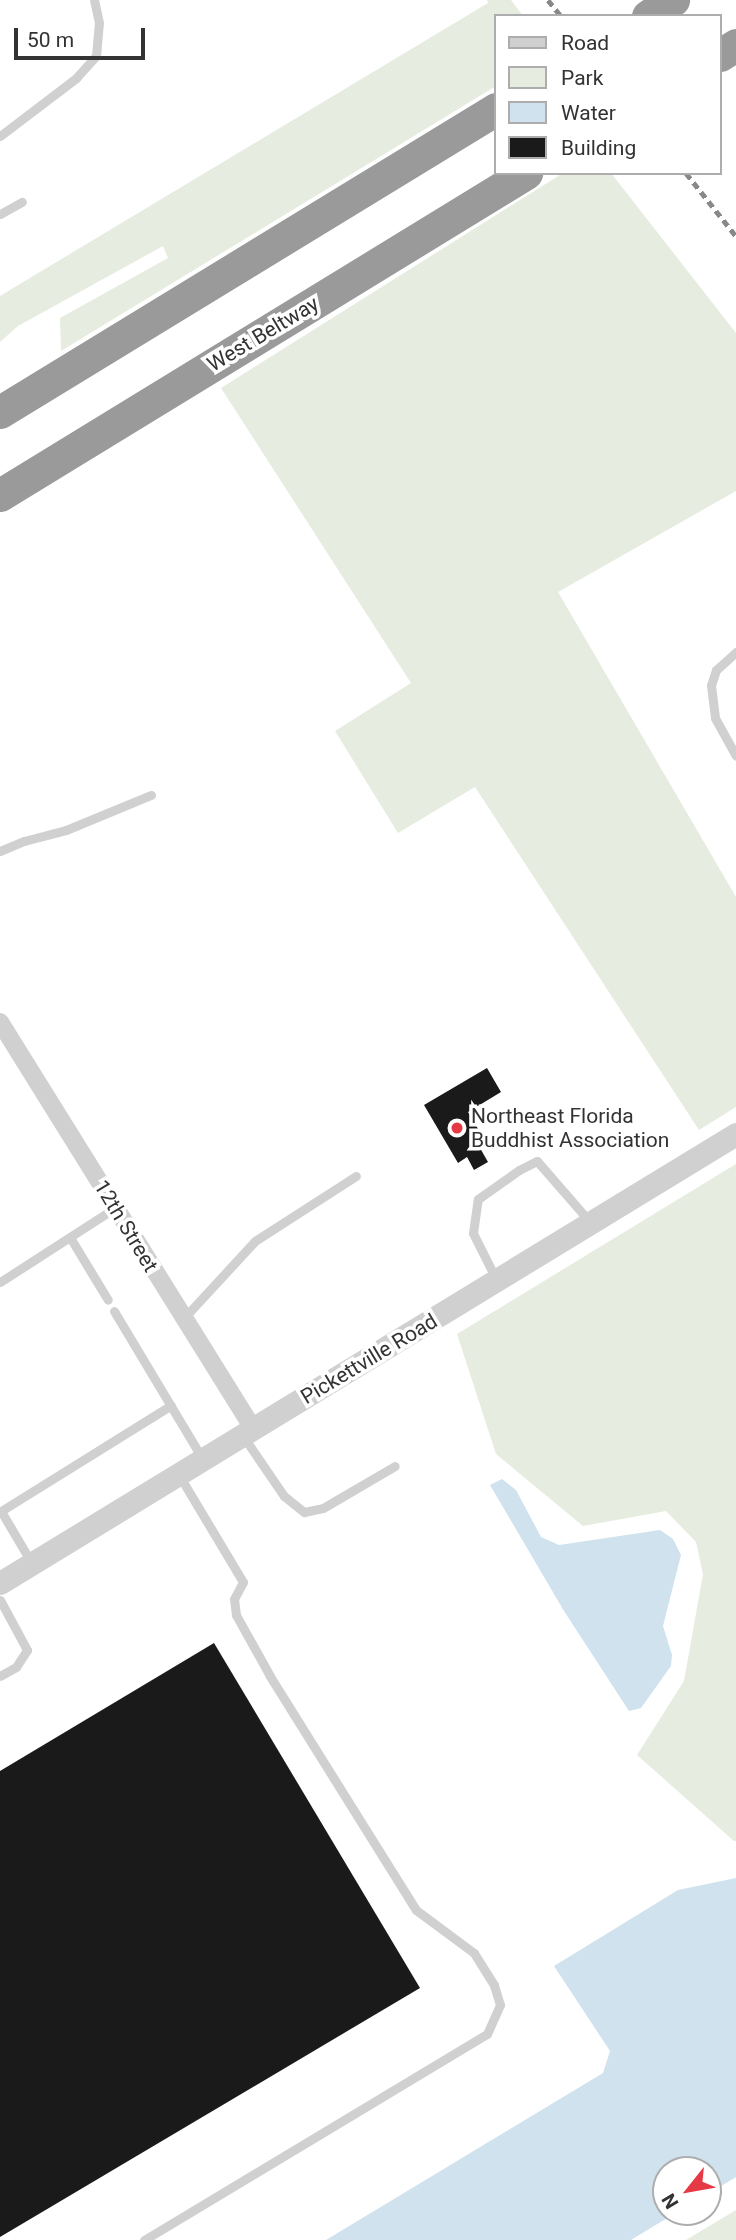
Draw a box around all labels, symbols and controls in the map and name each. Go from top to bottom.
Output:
scale bar [18,14,149,58]
legend [494,14,722,175]
text: 50 m [27,28,74,52]
text: Road [561,31,609,55]
text: Park [561,66,603,90]
text: Water [561,101,616,125]
text: Building [561,136,636,160]
street label: West Beltway [203,291,323,377]
place label: Northeast Florida Buddhist Association [471,1103,669,1153]
marker: Northeast Florida Buddhist Association [449,1120,465,1136]
street label: 12th Street [89,1176,163,1276]
street label: Pickettville Road [296,1308,442,1410]
north arrow [652,2156,722,2226]
text: N [657,2189,684,2213]

